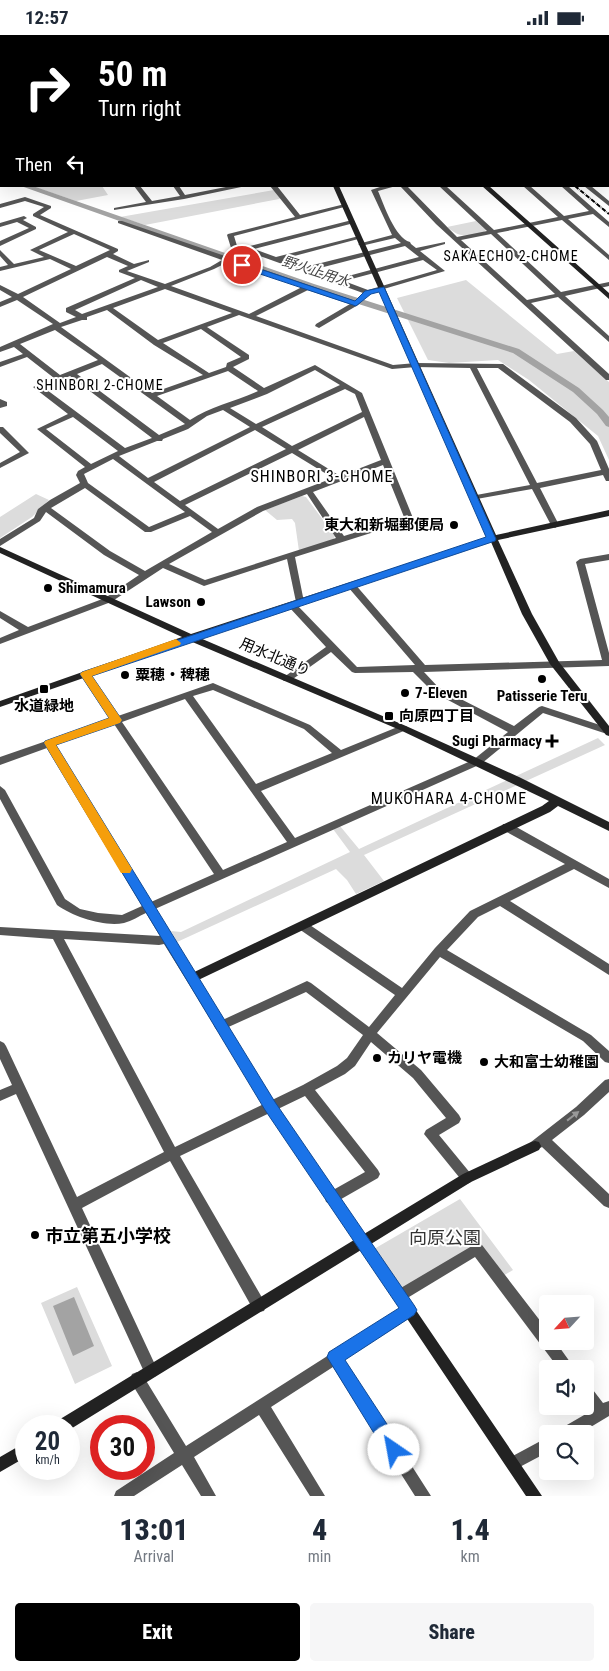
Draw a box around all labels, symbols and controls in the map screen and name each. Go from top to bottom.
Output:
text: 12:57 [25,6,69,29]
text: 50 m [98,54,167,95]
icon: right [15,55,80,120]
text: Turn right [98,96,181,121]
icon: left [62,150,90,178]
text: Then [15,153,52,176]
pin [221,244,263,286]
district label: SAKAECHO 2-CHOME [443,248,579,264]
icon: arrive [228,251,256,279]
water label: 野火止用水 [280,253,354,290]
district label: SHINBORI 2-CHOME [36,377,164,393]
district label: SHINBORI 3-CHOME [250,467,394,486]
place label: 東大和新堀郵便局 [324,516,444,534]
marker: 東大和新堀郵便局 [448,519,460,531]
place label: Shimamura [58,579,126,597]
marker: Shimamura [42,582,54,594]
place label: Lawson [146,593,191,611]
marker: Lawson [195,596,207,608]
street label: 用水北通り [237,634,313,680]
place label: 粟穂・稗穂 [135,666,210,684]
marker: 粟穂・稗穂 [119,669,131,681]
marker: Patisserie Teru [536,673,548,685]
marker: 水道緑地 [38,683,50,695]
place label: 7-Eleven [415,684,467,702]
marker: 7-Eleven [399,687,411,699]
place label: Patisserie Teru [497,687,587,705]
place label: 水道緑地 [14,697,74,715]
place label: 向原四丁目 [399,707,474,725]
marker: 向原四丁目 [383,710,395,722]
place label: Sugi Pharmacy [452,732,542,750]
marker: Sugi Pharmacy [546,735,558,747]
district label: MUKOHARA 4-CHOME [371,789,527,808]
place label: カリヤ電機 [387,1049,462,1067]
marker: カリヤ電機 [371,1052,383,1064]
place label: 大和富士幼稚園 [494,1053,599,1071]
marker: 大和富士幼稚園 [478,1056,490,1068]
one-way arrow [566,1111,579,1122]
place label: 市立第五小学校 [45,1225,171,1246]
park label: 向原公園 [409,1227,481,1248]
marker: 市立第五小学校 [29,1229,41,1241]
north arrow [539,1295,594,1350]
map controls [539,1295,594,1480]
button: sound [539,1360,594,1415]
speed limit sign: 30 [90,1415,155,1480]
position arrow [367,1423,419,1475]
button: search [539,1425,594,1480]
text: 20 [35,1427,60,1456]
text: km/h [35,1453,60,1467]
text: 13:01 [119,1512,189,1547]
text: 4 [312,1512,327,1547]
text: 1.4 [450,1512,490,1547]
text: Arrival [134,1547,174,1566]
text: min [308,1547,331,1566]
text: km [460,1547,480,1566]
button: Exit [15,1603,300,1661]
button: Share [310,1603,594,1661]

